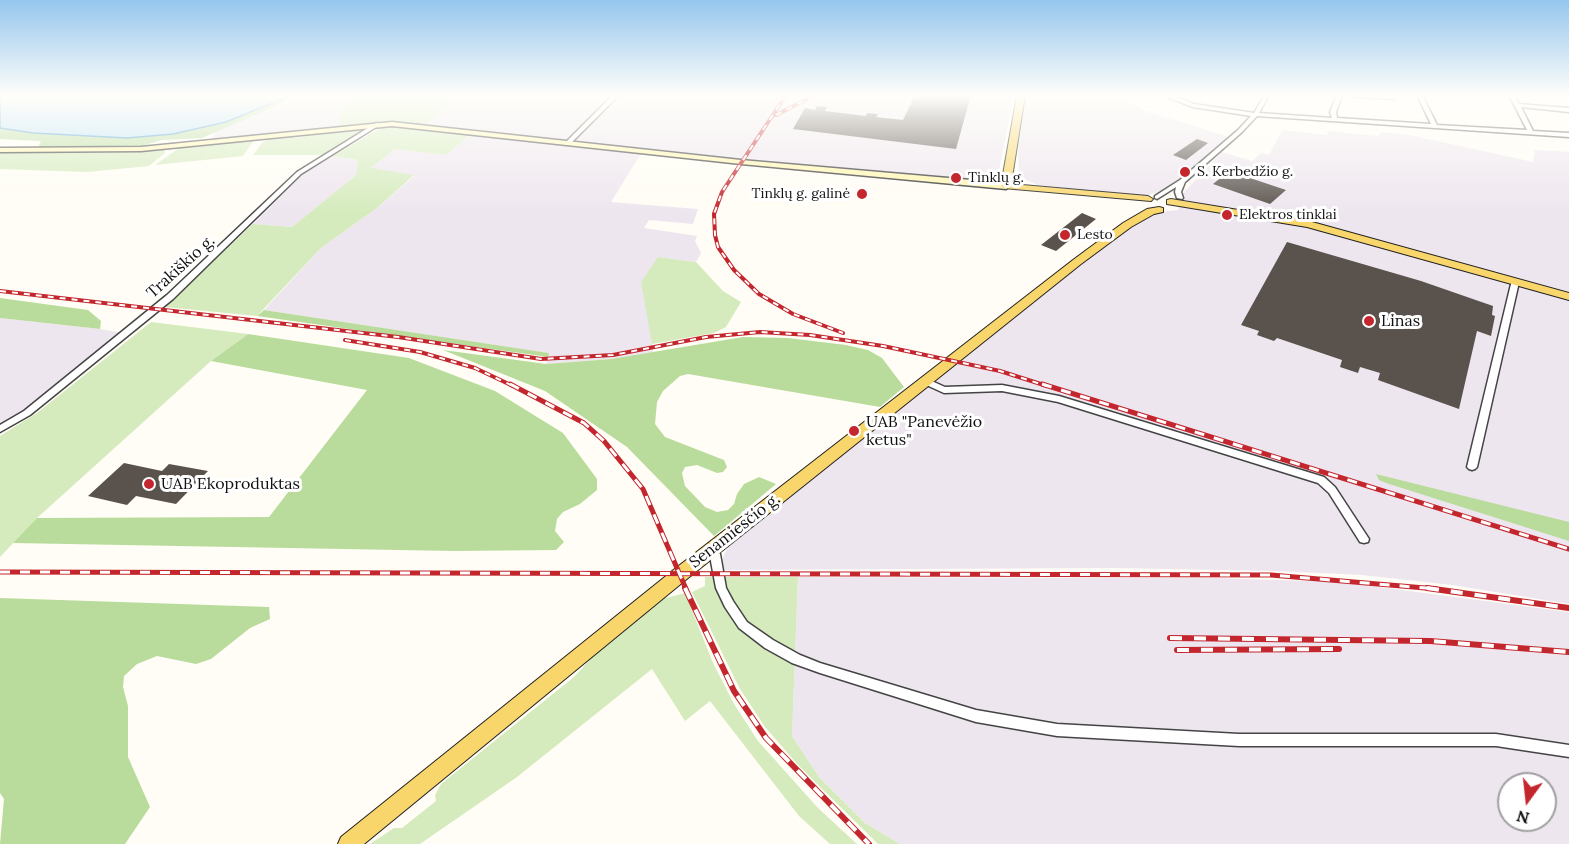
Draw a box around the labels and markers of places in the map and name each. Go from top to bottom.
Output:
place label: S. Kerbedžio g. [1197,164,1293,180]
marker: S. Kerbedžio g. [1178,165,1192,179]
place label: Tinklų g. [968,170,1024,186]
marker: Tinklų g. [949,171,963,185]
place label: Tinklų g. galinė [752,186,850,202]
marker: Tinklų g. galinė [855,187,869,201]
place label: Elektros tinklai [1239,207,1337,223]
marker: Elektros tinklai [1220,208,1234,222]
place label: Lesto [1077,227,1113,243]
marker: Lesto [1058,228,1072,242]
place label: Linas [1381,311,1420,331]
marker: Linas [1362,314,1376,328]
place label: UAB "Panevėžio ketus" [866,412,982,450]
marker: UAB "Panevėžio ketus" [847,424,861,438]
place label: UAB Ekoproduktas [161,474,300,494]
marker: UAB Ekoproduktas [142,477,156,491]

